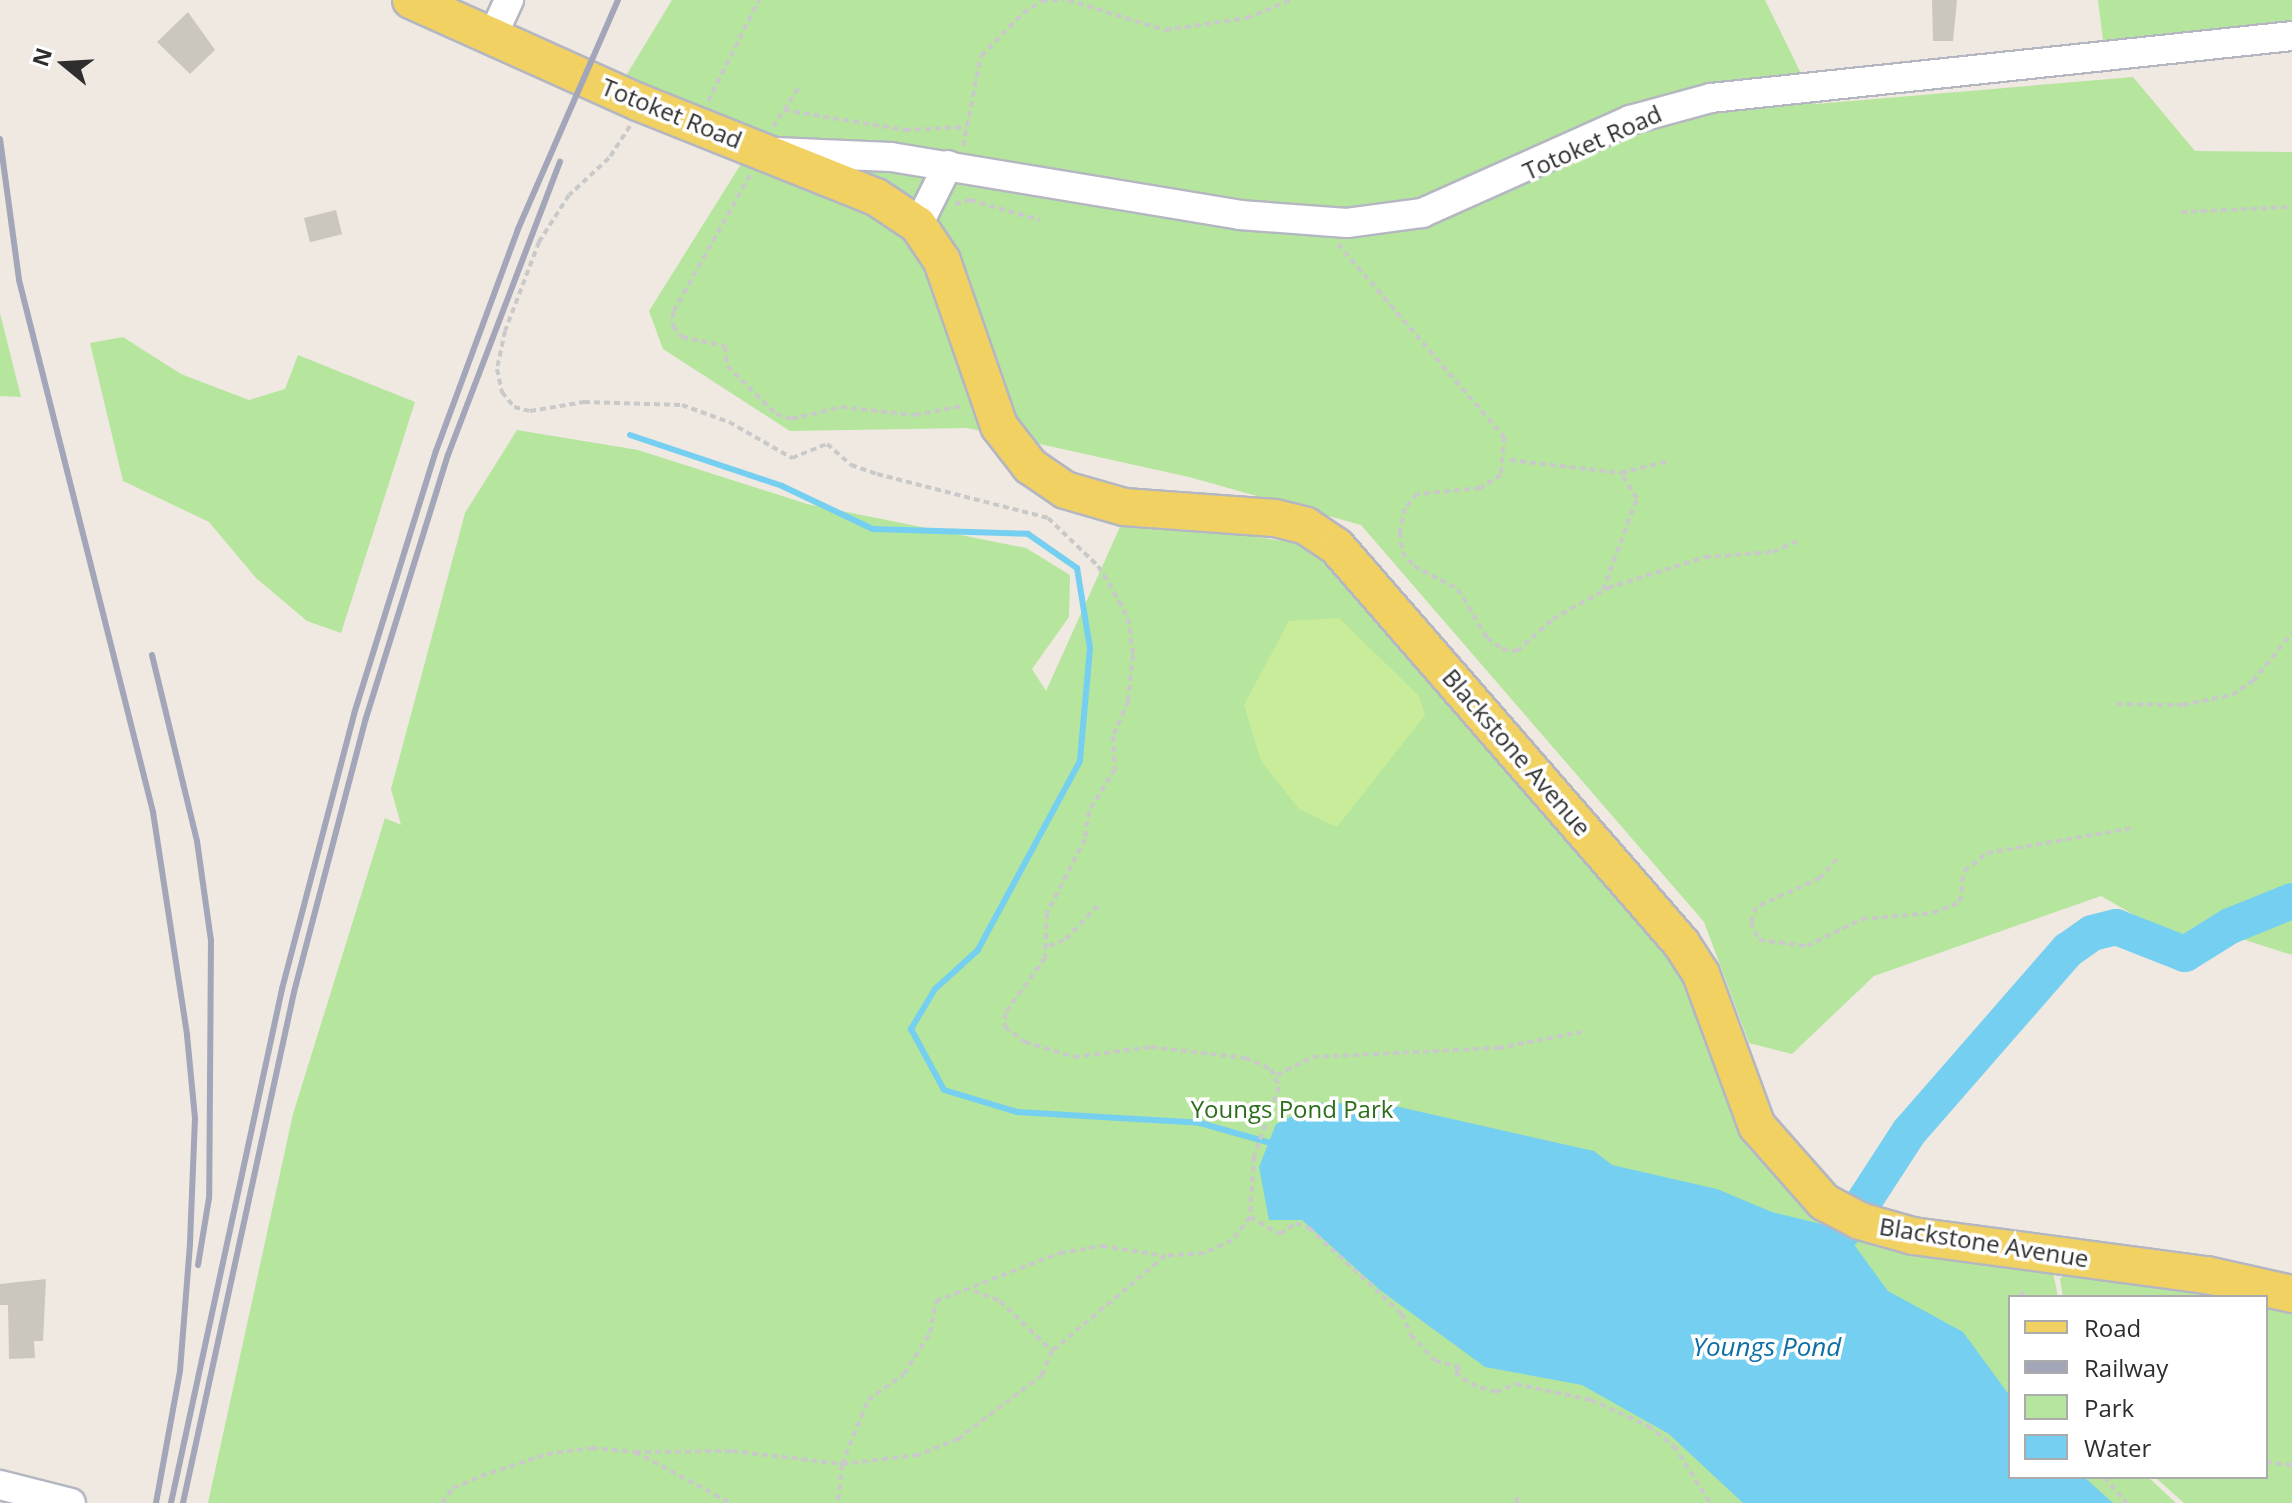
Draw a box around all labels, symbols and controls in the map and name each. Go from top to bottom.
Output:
north arrow [24,24,104,104]
text: N [24,43,58,70]
street label: Totoket Road [598,72,746,154]
street label: Totoket Road [1518,99,1666,185]
street label: Blackstone Avenue [1437,663,1597,841]
park label: Youngs Pond Park [1191,1095,1393,1123]
street label: Blackstone Avenue [1877,1211,2091,1273]
legend [2008,1295,2268,1479]
text: Road [2084,1311,2141,1344]
water label: Youngs Pond [1693,1331,1841,1363]
text: Railway [2084,1351,2168,1384]
text: Park [2084,1391,2134,1424]
text: Water [2084,1431,2151,1464]

